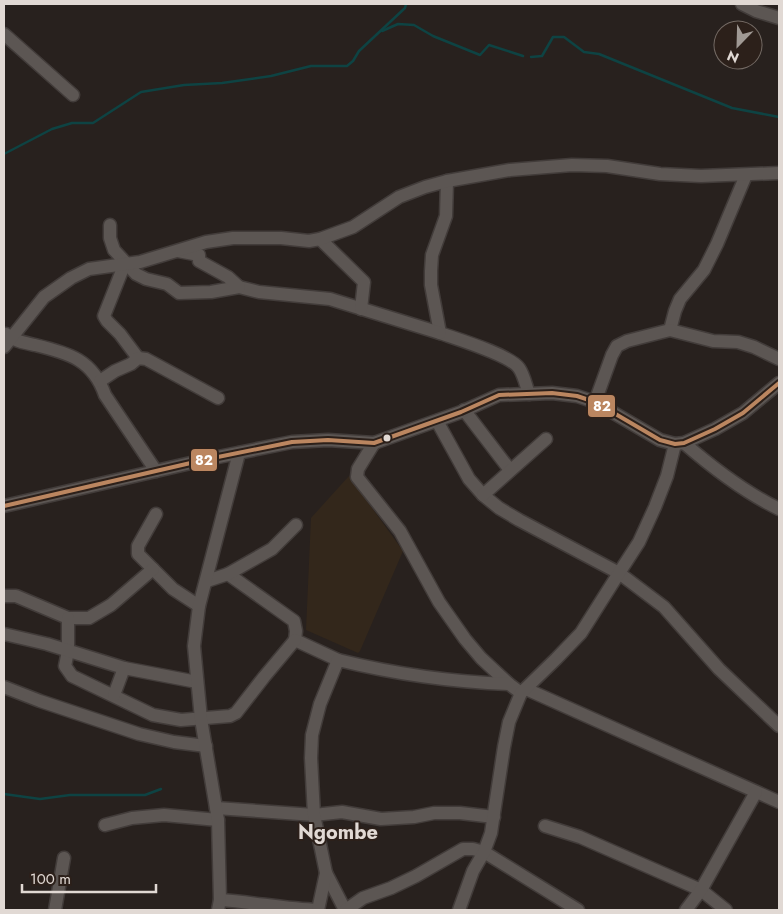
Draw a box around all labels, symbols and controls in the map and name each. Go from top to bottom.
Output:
north arrow [713,20,763,70]
text: N [724,46,742,68]
line badge: 82 [587,394,616,418]
text: 82 [593,396,611,416]
unlabelled marker [382,433,392,443]
line badge: 82 [190,448,218,472]
text: 82 [195,450,213,470]
district label: Ngombe [298,818,378,847]
scale bar [22,862,156,894]
text: 100 m [30,868,71,890]

